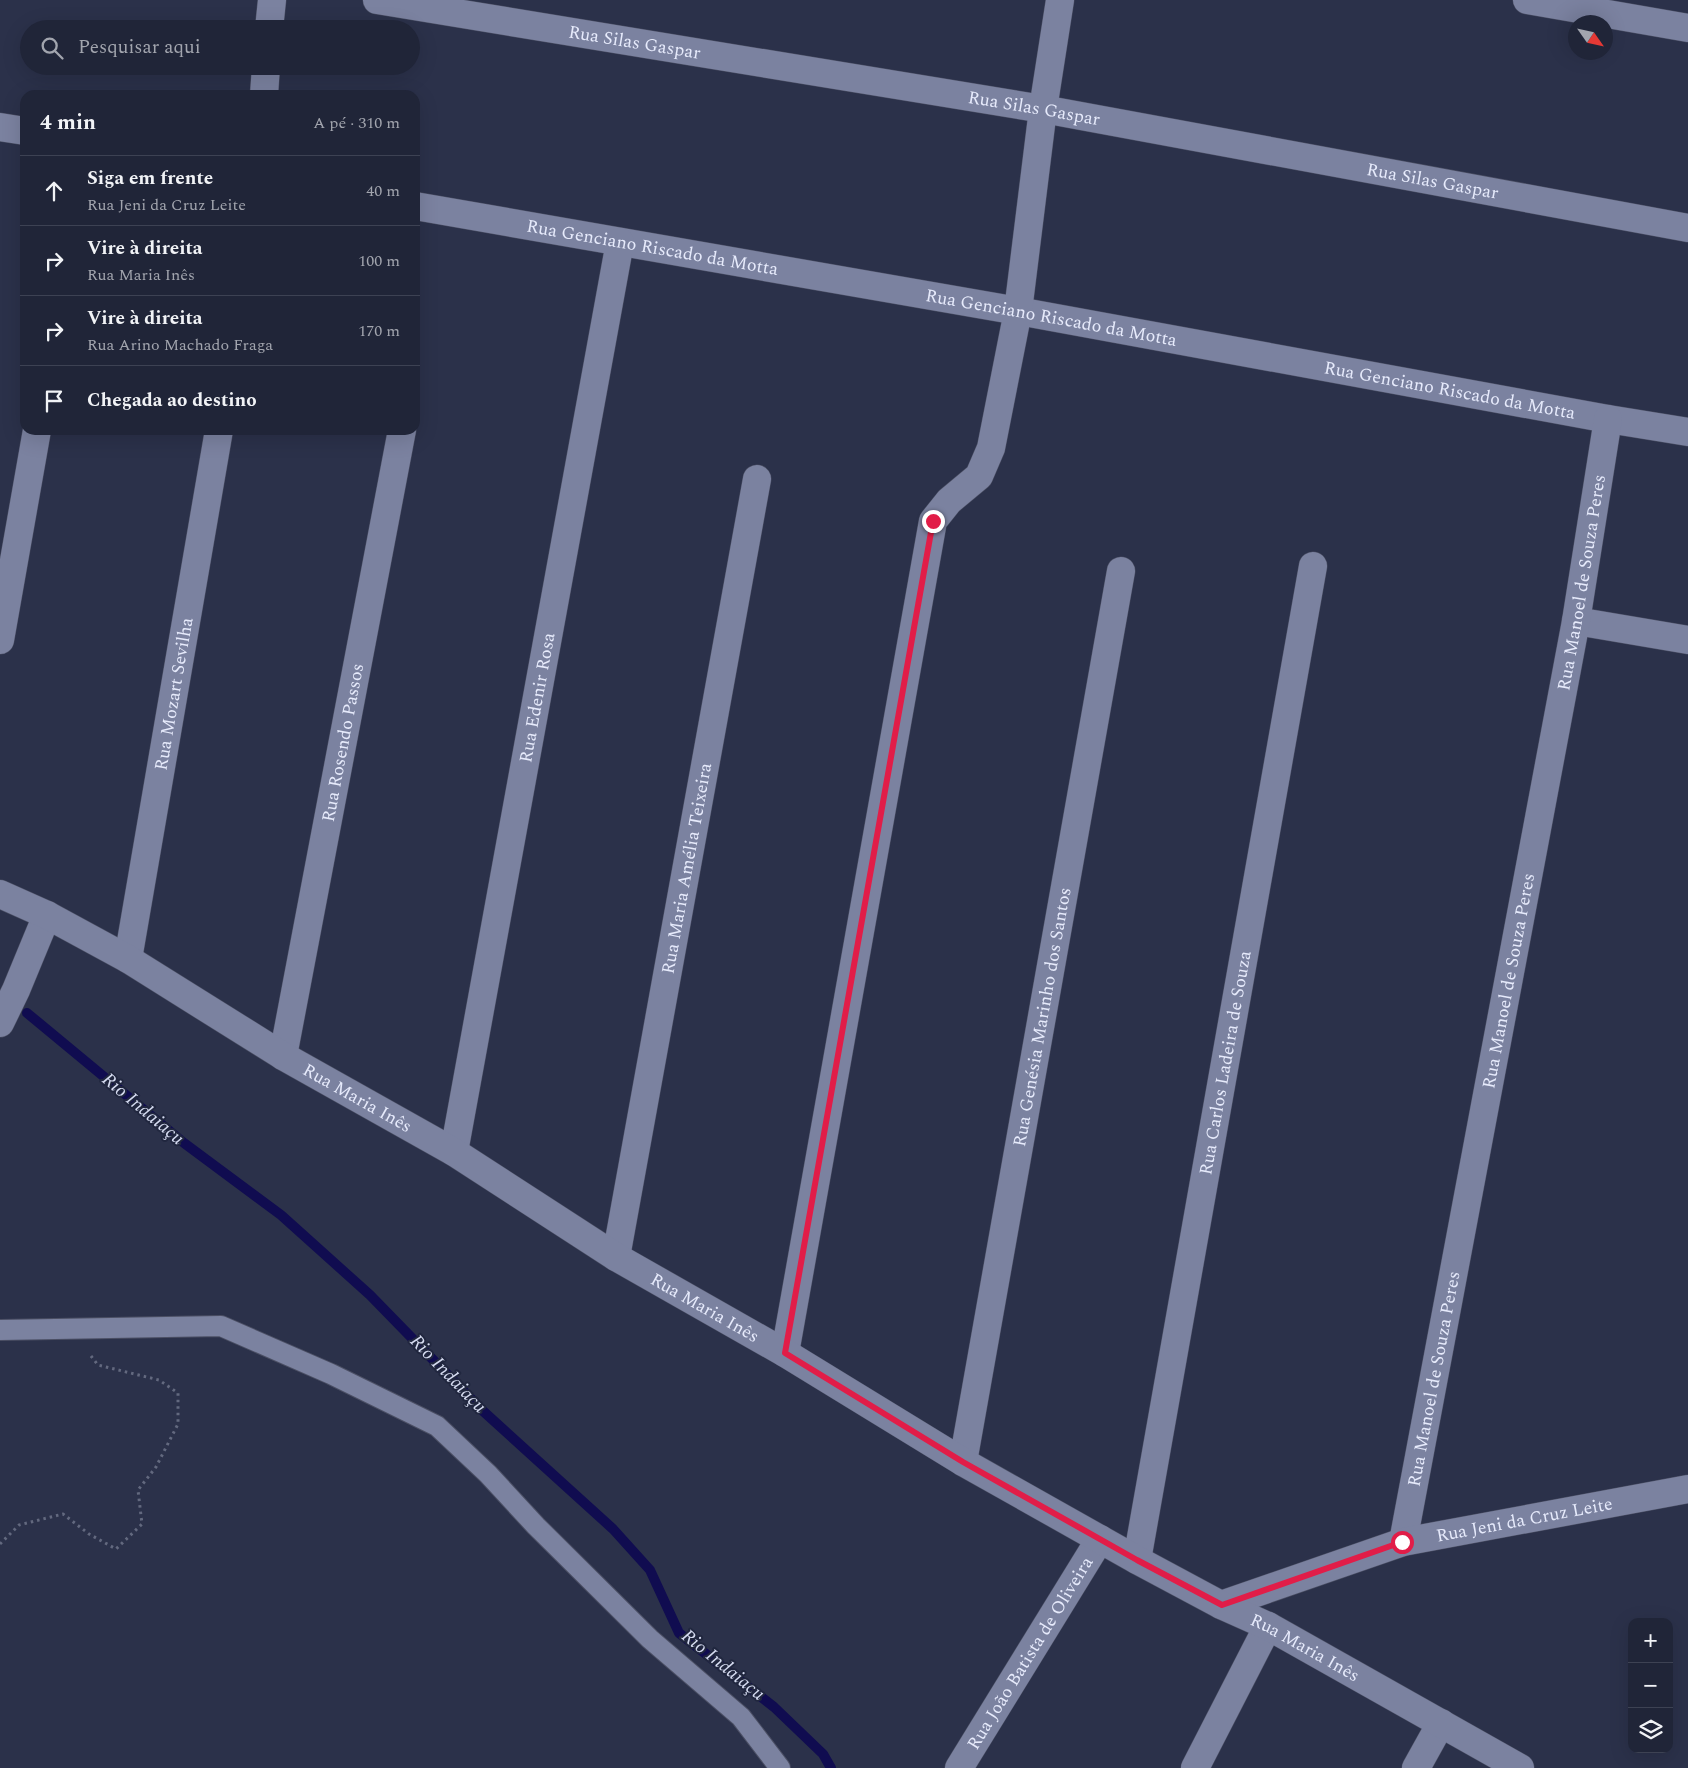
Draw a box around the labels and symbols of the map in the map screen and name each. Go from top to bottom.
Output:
north arrow [1568,15,1613,60]
street label: Rua Silas Gaspar [566,18,703,66]
street label: Rua Silas Gaspar [966,83,1102,133]
street label: Rua Silas Gaspar [1364,155,1501,206]
street label: Rua Genciano Riscado da Motta [524,212,781,283]
street label: Rua Genciano Riscado da Motta [923,282,1179,353]
street label: Rua Genciano Riscado da Motta [1322,354,1578,426]
street label: Rua Manoel de Souza Peres [1550,472,1613,693]
route end [922,510,945,533]
street label: Rua Mozart Sevilha [147,615,200,773]
street label: Rua Edenir Rosa [512,630,562,765]
street label: Rua Rosendo Passos [314,661,371,824]
street label: Rua Maria Amélia Teixeira [654,760,719,976]
street label: Rua Manoel de Souza Peres [1475,871,1542,1091]
street label: Rua Genésia Marinho dos Santos [1006,885,1078,1149]
street label: Rua Carlos Ladeira de Souza [1192,948,1258,1177]
street label: Rua Maria Inês [298,1056,417,1139]
water label: Rio Indaiaçu [95,1066,191,1152]
street label: Rua Maria Inês [645,1266,764,1349]
street label: Rua Manoel de Souza Peres [1400,1269,1467,1489]
water label: Rio Indaiaçu [403,1328,493,1420]
street label: Rua Jeni da Cruz Leite [1434,1490,1615,1549]
route start [1391,1531,1414,1554]
street label: Rua João Batista de Oliveira [960,1551,1100,1755]
street label: Rua Maria Inês [1246,1606,1365,1689]
water label: Rio Indaiaçu [675,1622,771,1708]

